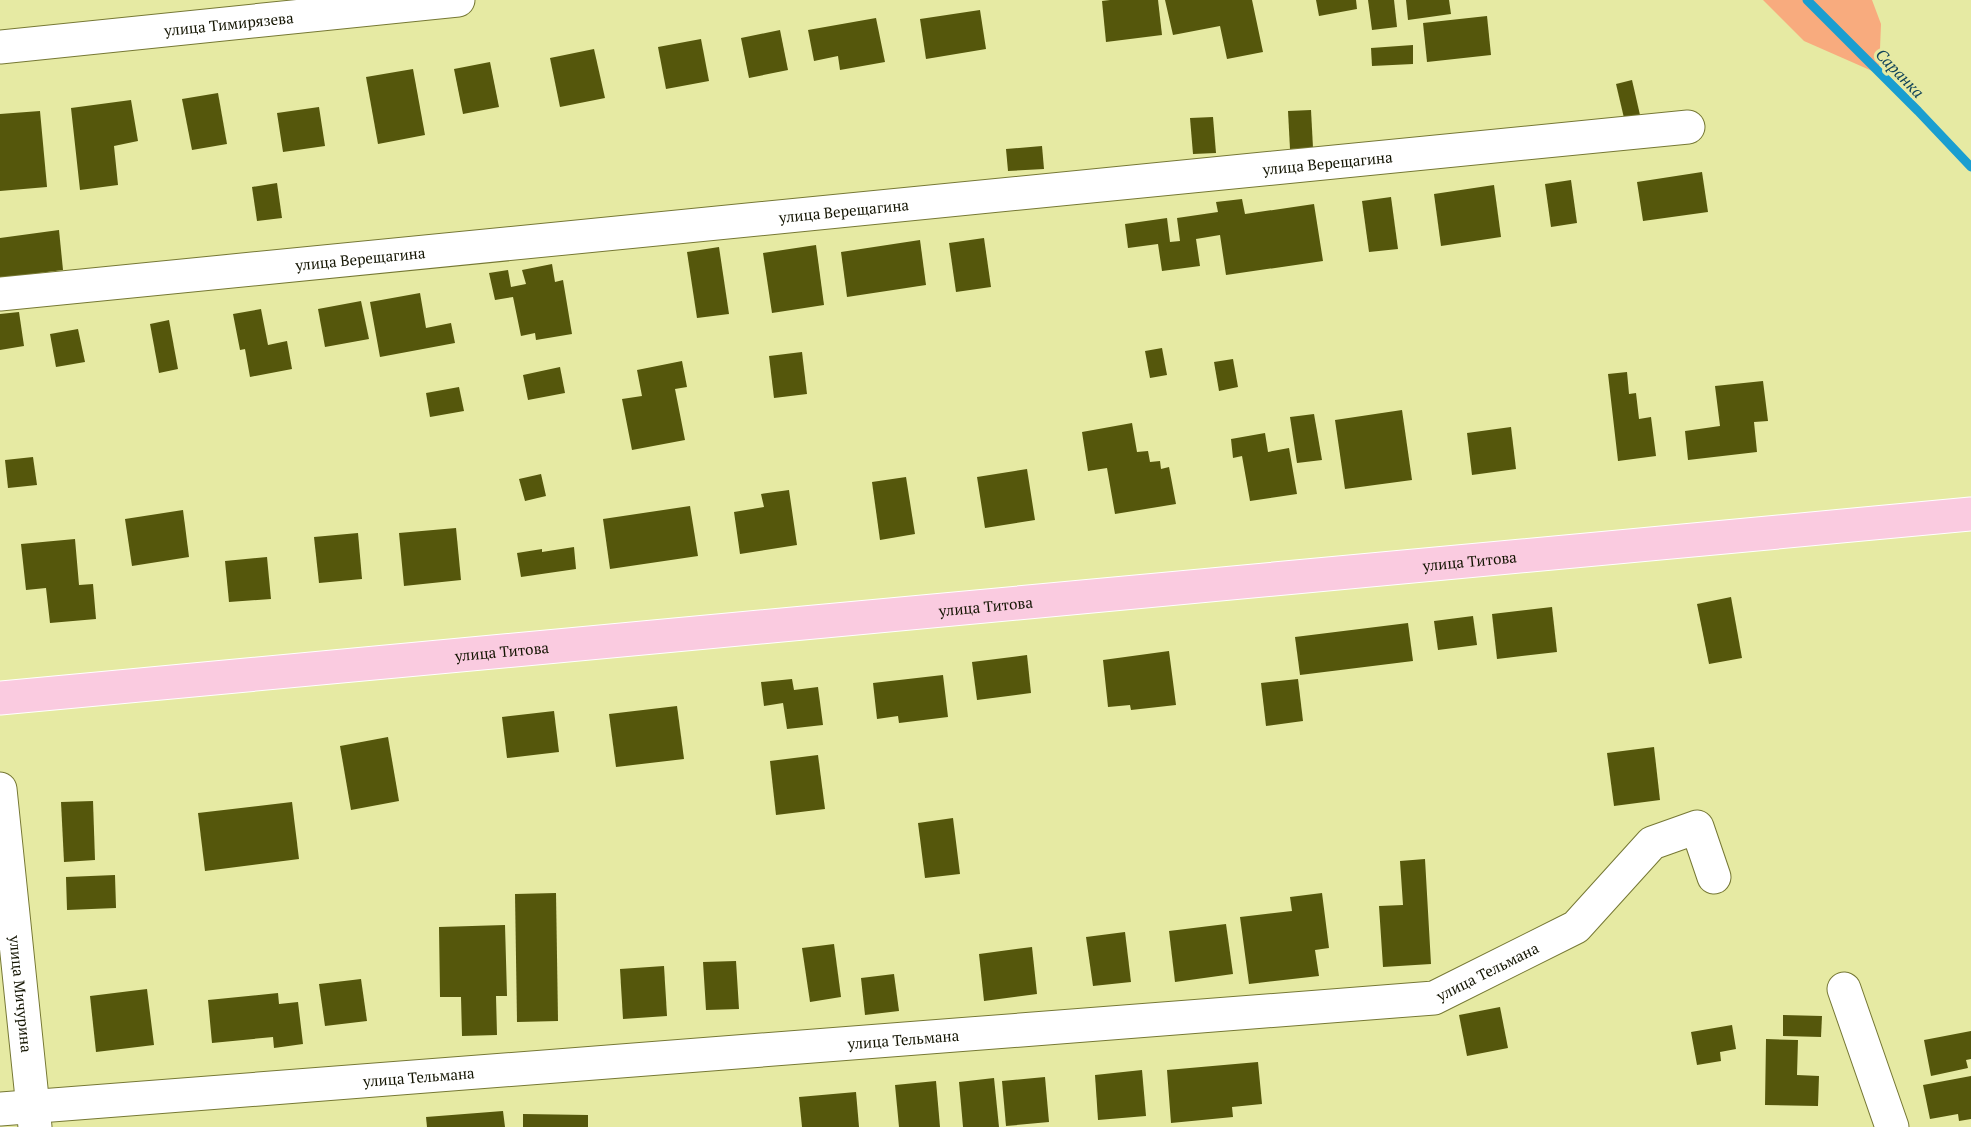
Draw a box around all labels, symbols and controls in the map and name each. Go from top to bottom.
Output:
street label: улица Тимирязева [162,7,295,40]
water label: Саранка [1871,43,1929,103]
street label: улица Верещагина [1261,146,1394,179]
street label: улица Верещагина [777,194,910,227]
street label: улица Верещагина [293,242,427,275]
street label: улица Титова [1421,546,1518,575]
street label: улица Титова [937,592,1034,620]
street label: улица Титова [453,637,550,666]
street label: улица Мичурина [5,933,37,1054]
street label: улица Тельмана [1432,937,1542,1006]
street label: улица Тельмана [846,1025,960,1053]
street label: улица Тельмана [361,1062,476,1091]

